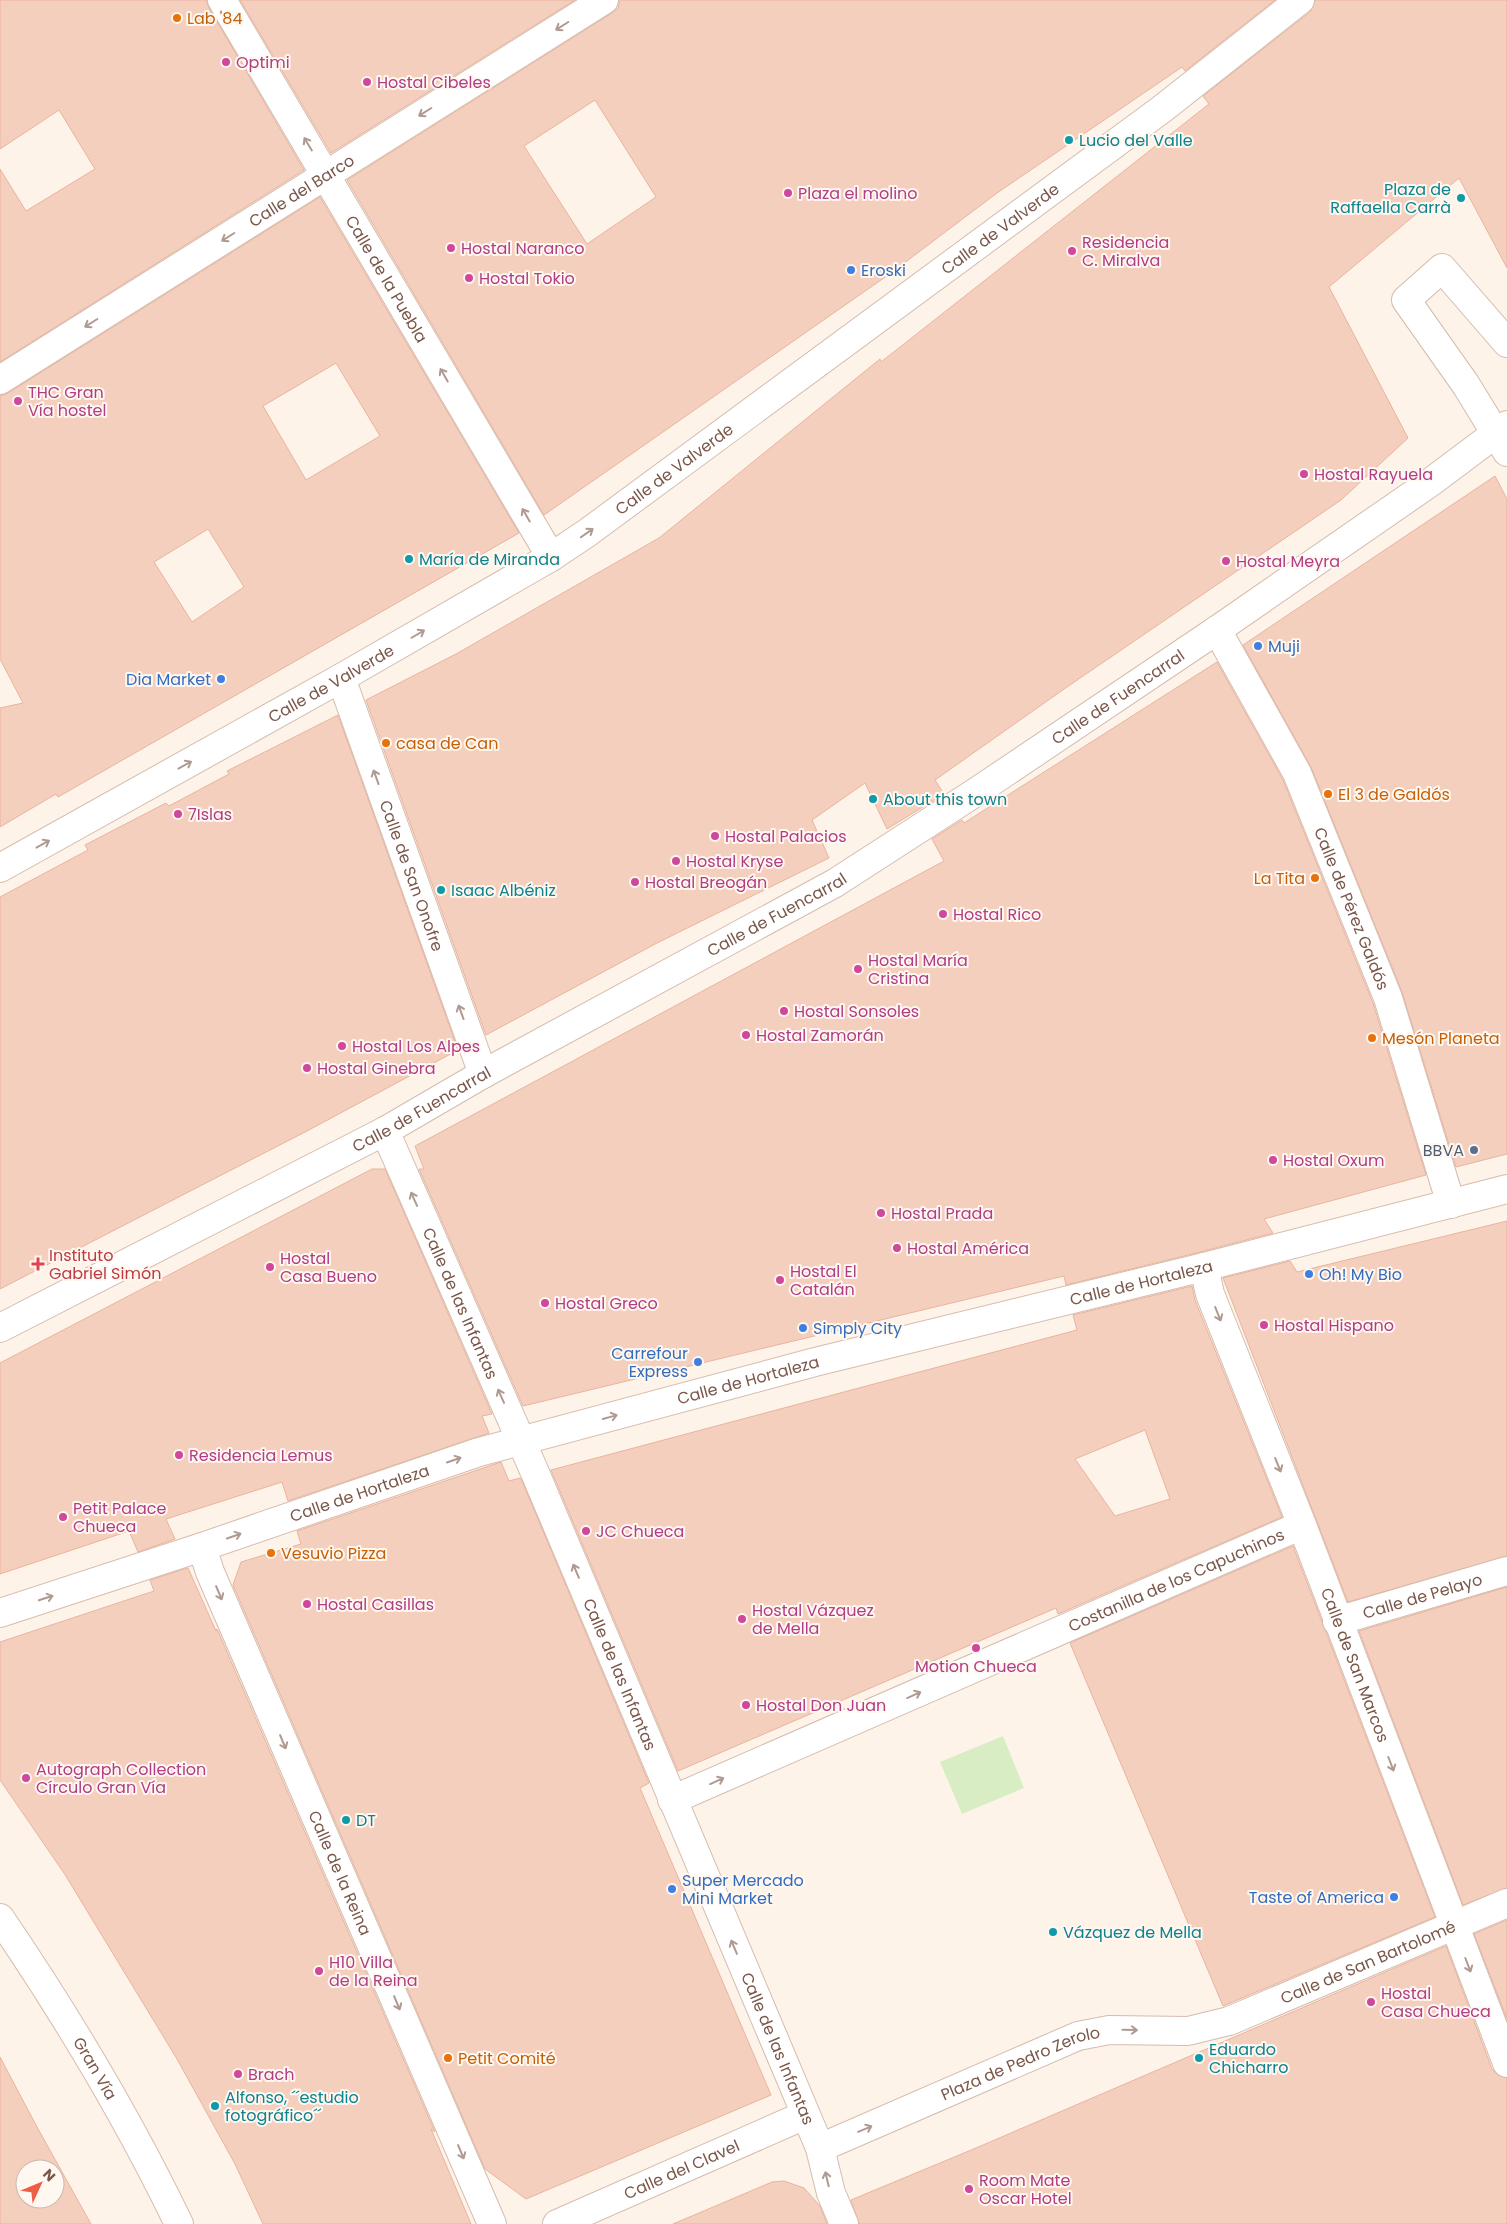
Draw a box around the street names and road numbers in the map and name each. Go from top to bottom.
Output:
street label: Calle del Barco [244,149,359,232]
street label: Calle de Valverde [936,177,1064,280]
street label: Calle de la Puebla [340,211,433,347]
street label: Calle de Valverde [610,418,738,520]
street label: Calle de Valverde [264,638,398,728]
street label: Calle de Fuencarral [1047,644,1189,750]
street label: Calle de San Onofre [374,797,450,955]
street label: Calle de Pérez Galdós [1309,824,1395,993]
street label: Calle de Fuencarral [703,867,851,962]
street label: Calle de Fuencarral [348,1060,495,1157]
street label: Calle de las Infantas [417,1224,504,1383]
street label: Calle de Hortaleza [1067,1254,1215,1311]
street label: Calle de Hortaleza [675,1350,822,1410]
street label: Calle de Hortaleza [287,1458,432,1528]
street label: Costanilla de los Capuchinos [1064,1523,1288,1637]
street label: Calle de Pelayo [1360,1567,1485,1624]
street label: Calle de San Marcos [1315,1584,1395,1746]
street label: Calle de las Infantas [578,1595,662,1754]
street label: Calle de la Reina [303,1807,377,1939]
street label: Calle de San Bartolomé [1277,1915,1459,2009]
street label: Calle de las Infantas [736,1969,820,2128]
street label: Plaza de Pedro Zerolo [937,2020,1102,2106]
street label: Gran Vía [68,2032,123,2104]
street label: Calle del Clavel [620,2134,743,2205]

